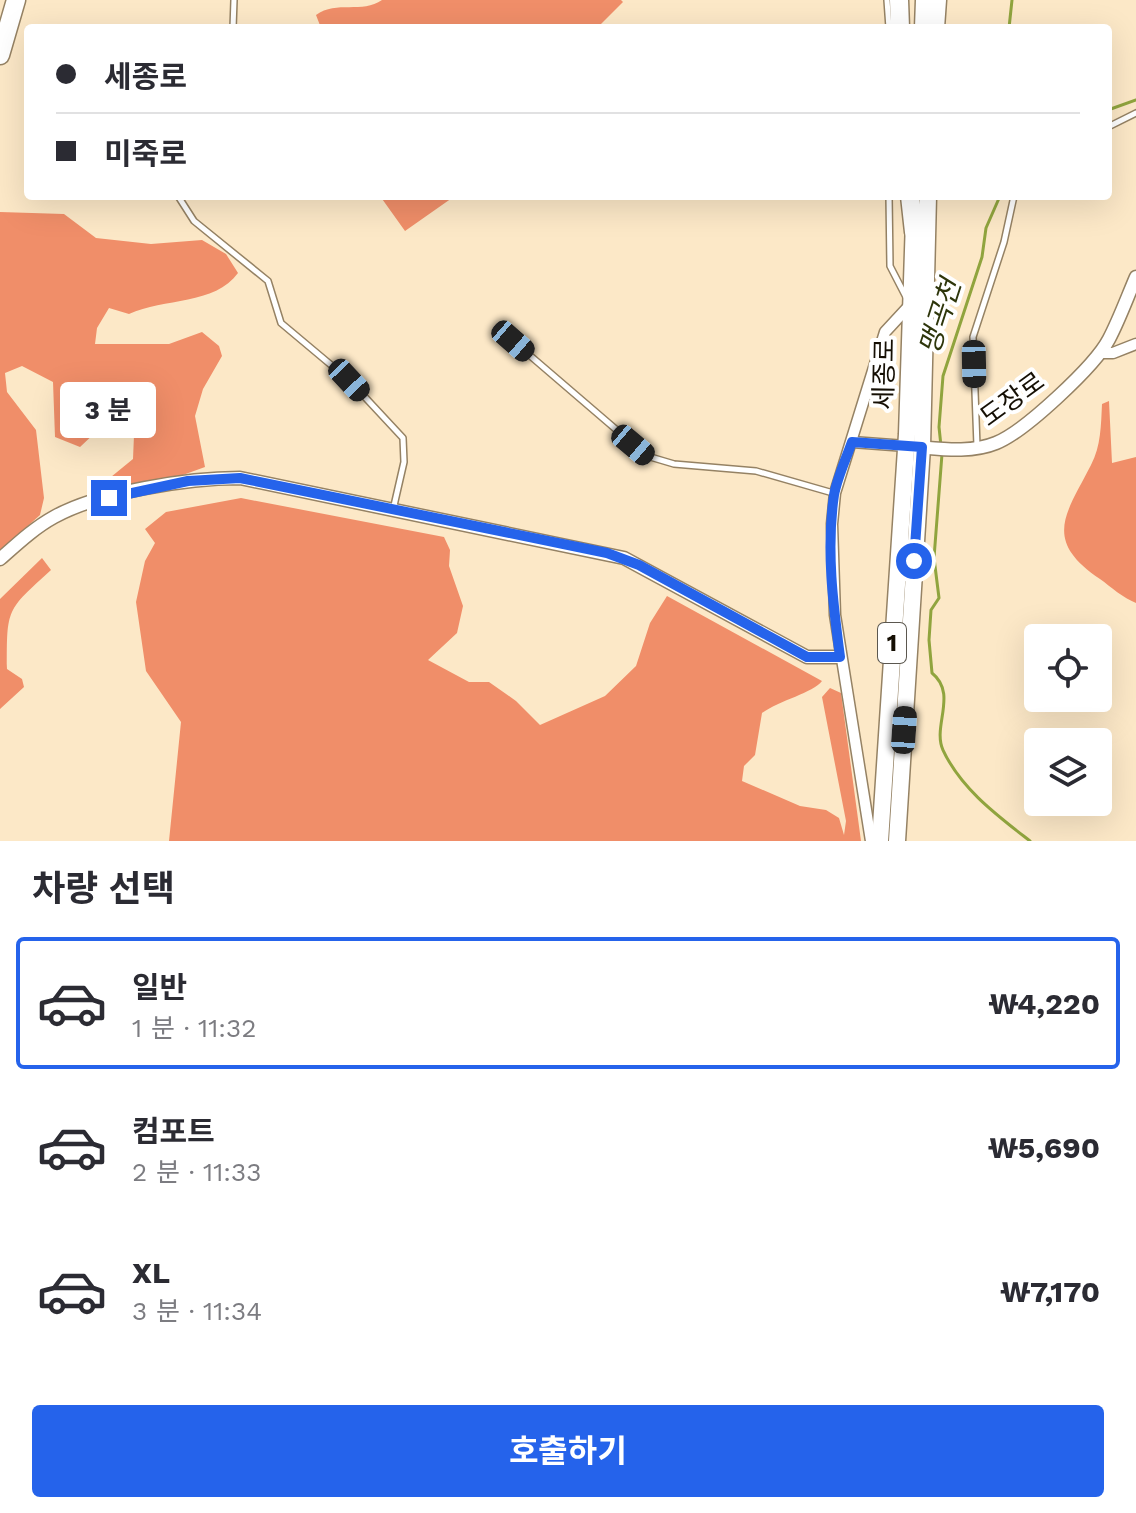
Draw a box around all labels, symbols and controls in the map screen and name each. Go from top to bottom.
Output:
text: 세종로 [104,59,187,94]
text: 미죽로 [104,136,187,171]
water label: 맹곡천 [912,272,969,359]
car [487,316,539,366]
street label: 세종로 [868,338,900,410]
car [962,340,986,388]
car [324,354,374,406]
street label: 도장로 [974,366,1050,432]
callout: 3 분 [61,382,157,438]
text: 3 분 [85,395,131,425]
car [607,420,659,470]
route end [91,480,127,516]
route start [896,543,932,579]
road number: 1 [878,623,906,663]
map controls [1024,624,1112,816]
button: locate [1024,624,1112,712]
car [890,705,918,755]
button: layers [1024,728,1112,816]
text: 차량 선택 [32,868,175,910]
icon: car [36,967,108,1039]
text: 일반 [132,970,187,1005]
text: ₩4,220 [988,986,1100,1021]
text: 1 분 · 11:32 [132,1013,256,1043]
icon: car [36,1111,108,1183]
text: 컴포트 [132,1114,215,1149]
text: ₩5,690 [988,1130,1100,1165]
text: 2 분 · 11:33 [132,1157,261,1187]
icon: car [36,1255,108,1327]
text: XL [132,1255,170,1290]
text: ₩7,170 [1000,1274,1100,1309]
text: 3 분 · 11:34 [132,1296,262,1326]
button: 호출하기 [32,1405,1104,1497]

